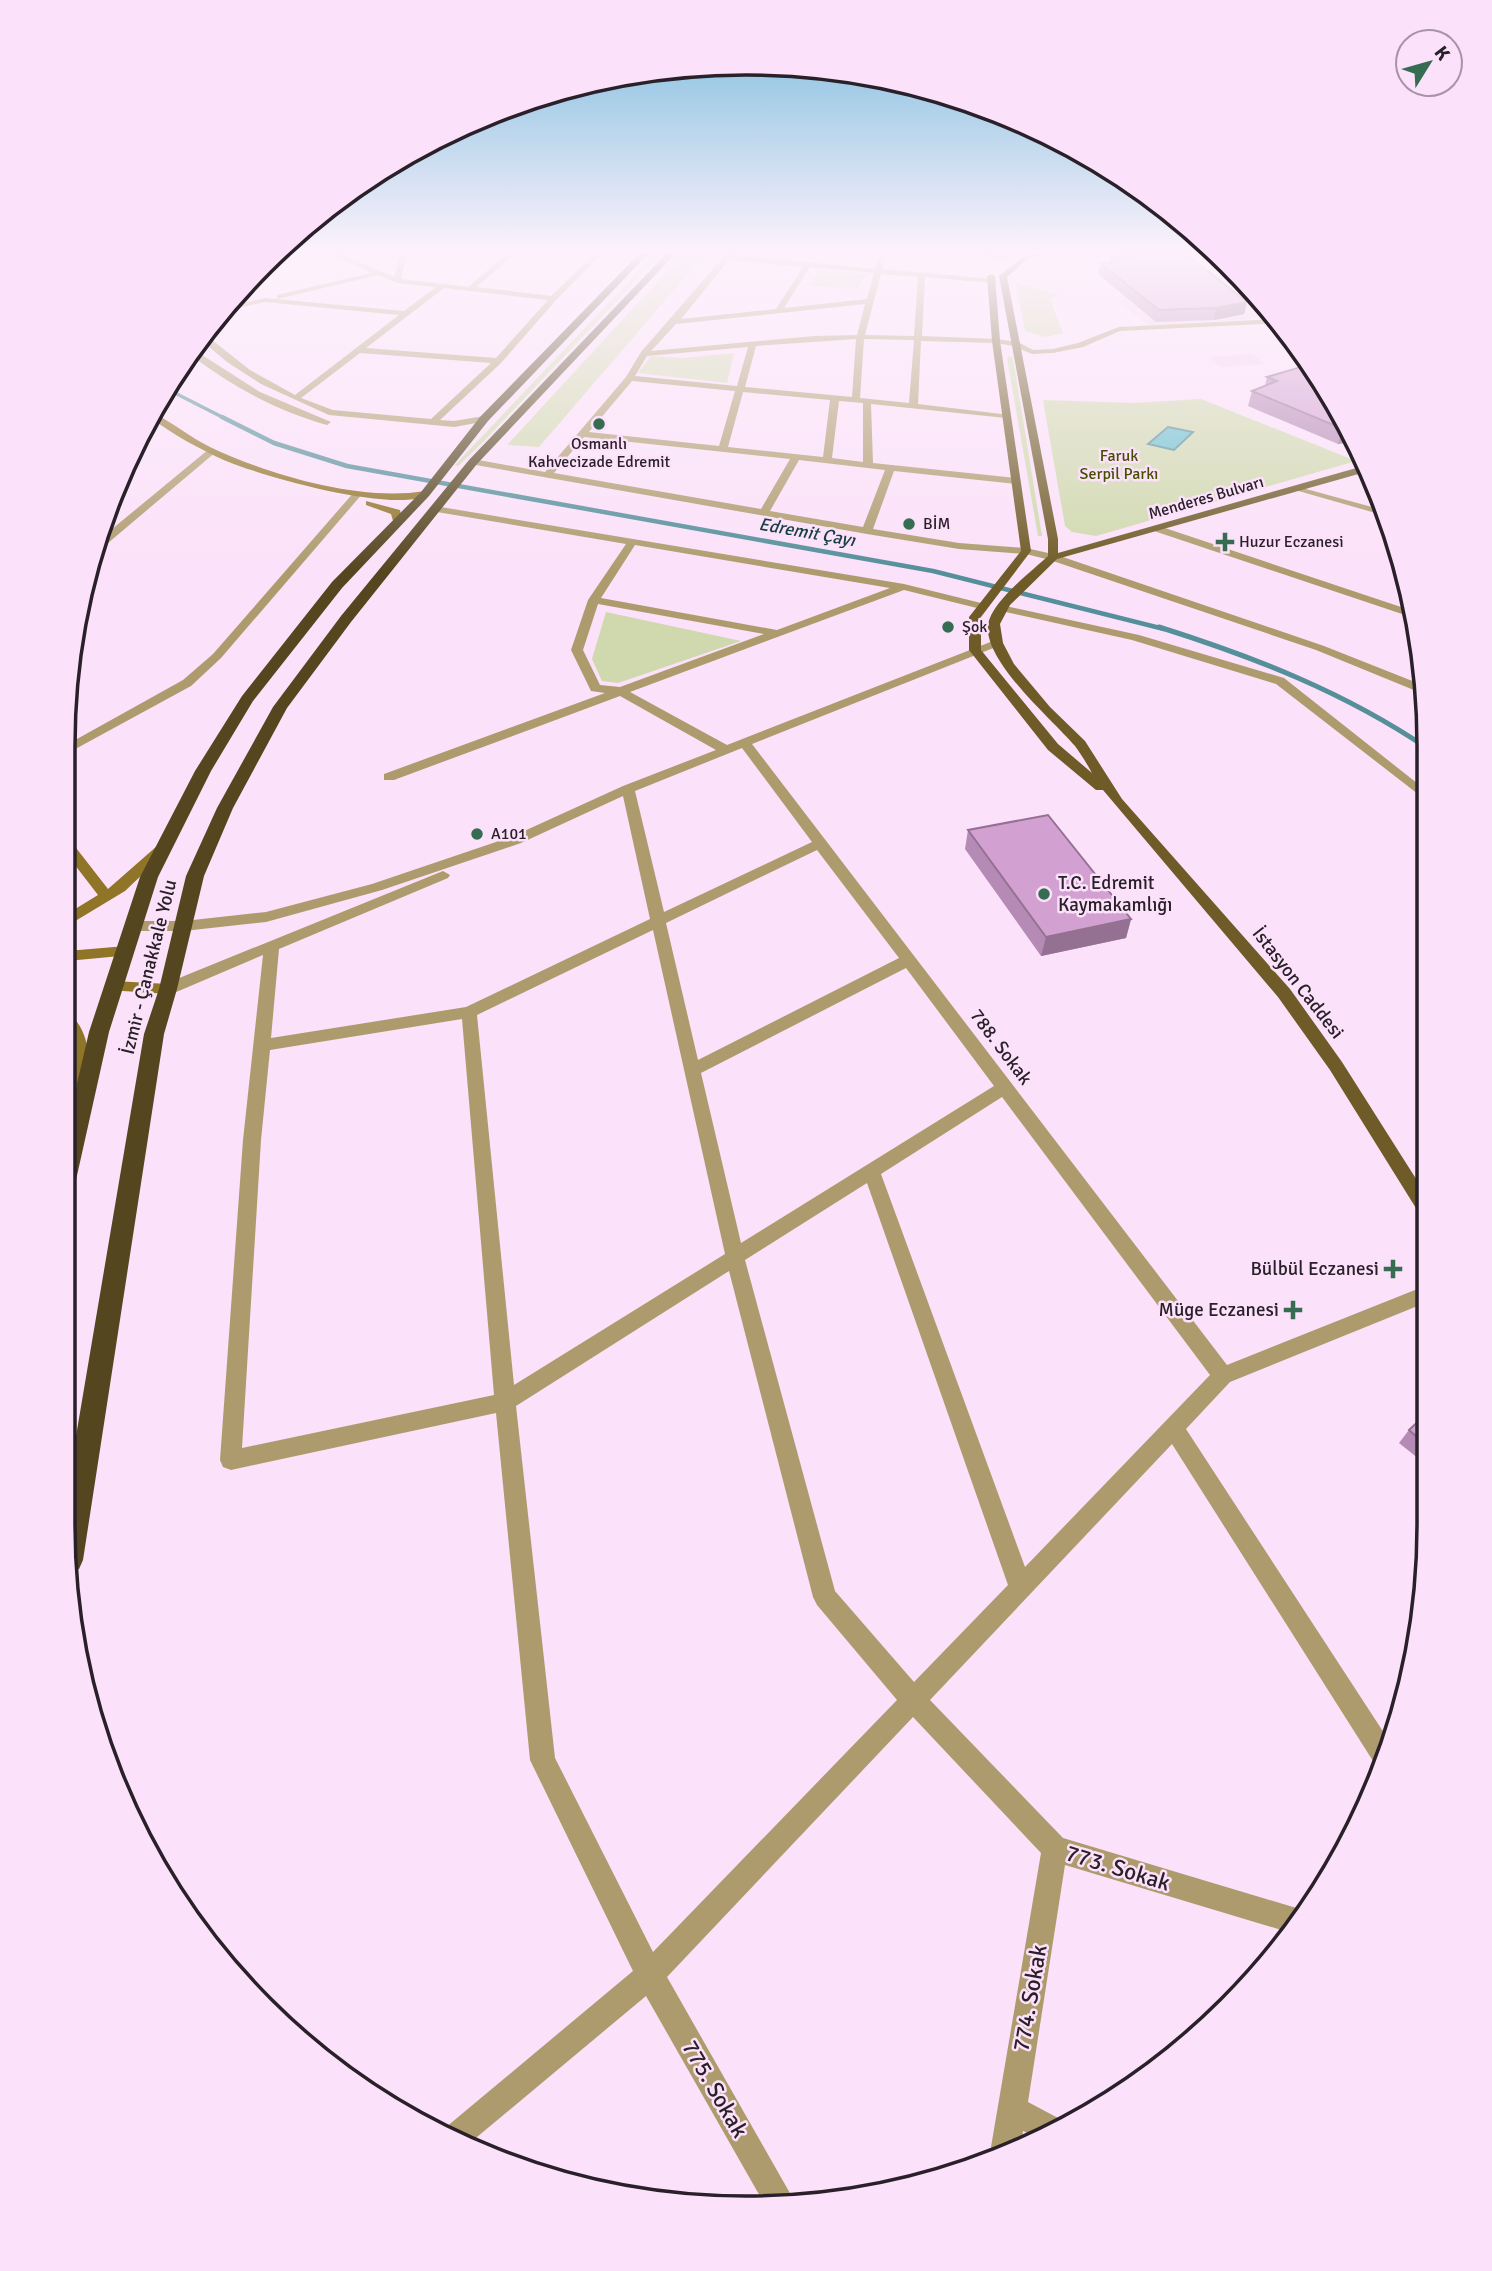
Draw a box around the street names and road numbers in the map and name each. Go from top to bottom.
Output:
street label: Menderes Bulvarı [1146,472,1266,524]
street label: İzmir - Çanakkale Yolu [116,877,182,1057]
street label: İstasyon Caddesi [1247,922,1349,1044]
street label: 788. Sokak [965,1004,1038,1090]
street label: 773. Sokak [1062,1838,1174,1898]
street label: 774. Sokak [1006,1942,1054,2054]
street label: 775. Sokak [675,2035,755,2143]

